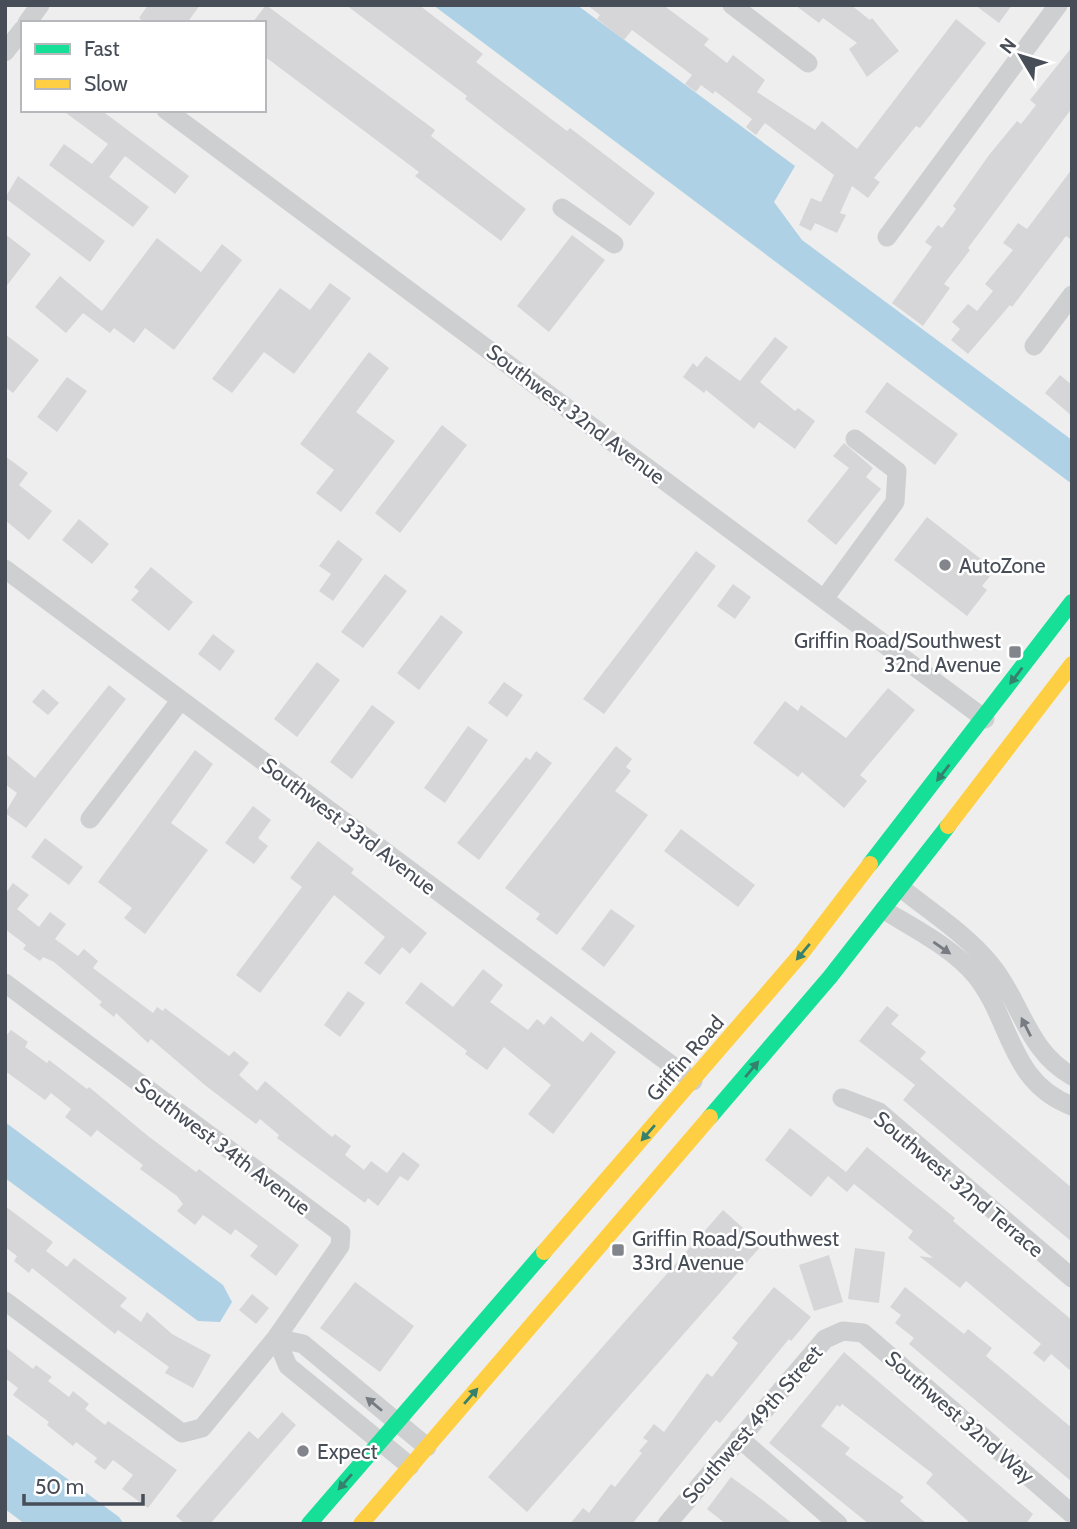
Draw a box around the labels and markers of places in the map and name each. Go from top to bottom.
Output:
place label: AutoZone [959,553,1046,578]
marker: AutoZone [937,557,953,573]
place label: Griffin Road/Southwest 32nd Avenue [794,628,1001,677]
marker: Griffin Road/Southwest 32nd Avenue [1007,644,1023,660]
place label: Griffin Road/Southwest 33rd Avenue [632,1226,839,1275]
marker: Griffin Road/Southwest 33rd Avenue [610,1242,626,1258]
place label: Expect [317,1439,378,1464]
marker: Expect [295,1443,311,1459]

